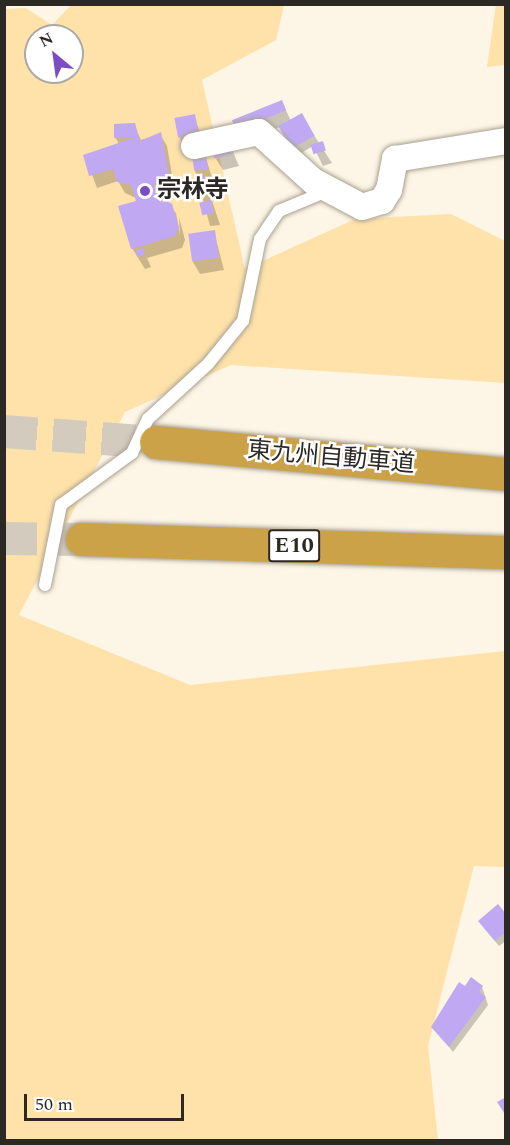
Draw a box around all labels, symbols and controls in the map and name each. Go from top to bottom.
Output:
north arrow [24,24,84,84]
text: N [35,26,58,54]
place label: 宗林寺 [157,177,229,205]
marker: 宗林寺 [138,184,152,198]
street label: 東九州自動車道 [246,436,416,480]
road number: E10 [267,527,321,565]
scale bar [27,1082,188,1120]
text: 50 m [35,1091,73,1118]

